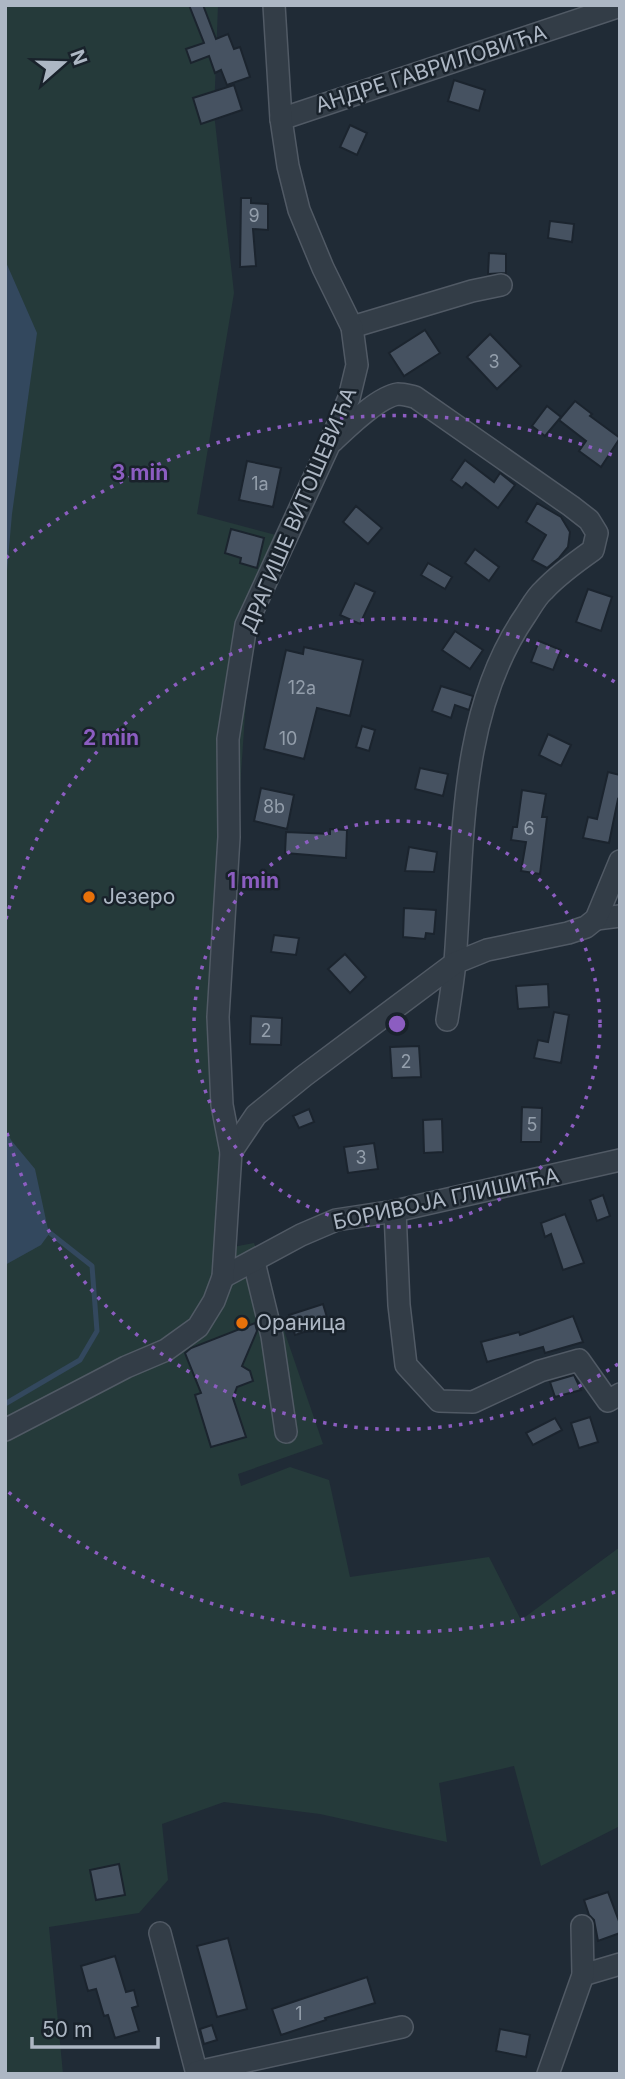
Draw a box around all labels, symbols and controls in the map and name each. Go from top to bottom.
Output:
street label: АНДРЕ ГАВРИЛОВИЋА [312,19,550,118]
north arrow [28,28,98,98]
text: N [65,47,92,68]
house number: 9 [248,205,260,226]
house number: 3 [488,351,500,372]
street label: ДРАГИШЕ ВИТОШЕВИЋА [235,383,362,636]
text: 3 min [112,460,168,485]
house number: 1a [251,473,269,494]
house number: 12a [288,677,316,698]
text: 2 min [83,725,139,750]
house number: 10 [279,728,297,749]
house number: 8b [263,796,285,817]
house number: 6 [523,818,535,839]
text: 1 min [227,868,279,893]
place label: Језеро [103,884,175,909]
marker: Језеро [81,889,97,905]
centre of rings [385,1012,409,1036]
house number: 2 [261,1020,271,1041]
house number: 2 [401,1051,411,1072]
house number: 5 [527,1114,537,1135]
house number: 3 [355,1147,367,1168]
street label: БОРИВОЈА ГЛИШИЋА [331,1162,561,1235]
place label: Ораница [256,1310,346,1335]
marker: Ораница [234,1315,250,1331]
house number: 1 [295,2003,303,2024]
scale bar [32,2006,158,2050]
text: 50 m [42,2017,92,2042]

